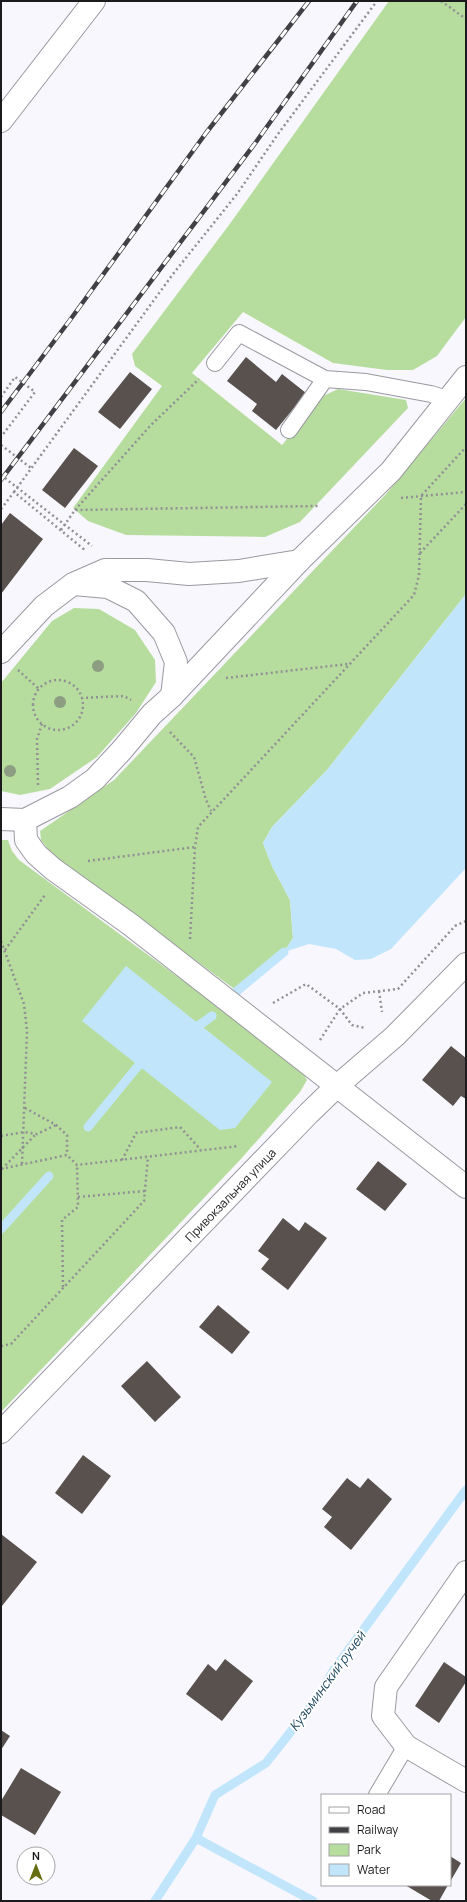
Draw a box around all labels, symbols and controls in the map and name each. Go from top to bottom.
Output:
street label: Привокзальная улица [181,1144,280,1245]
water label: Кузьминский ручей [285,1626,370,1734]
legend [321,1794,451,1886]
text: Road [357,1801,385,1818]
text: Railway [357,1821,399,1838]
text: Park [357,1841,382,1858]
north arrow [16,1846,56,1886]
text: N [32,1848,40,1863]
text: Water [357,1861,391,1878]

